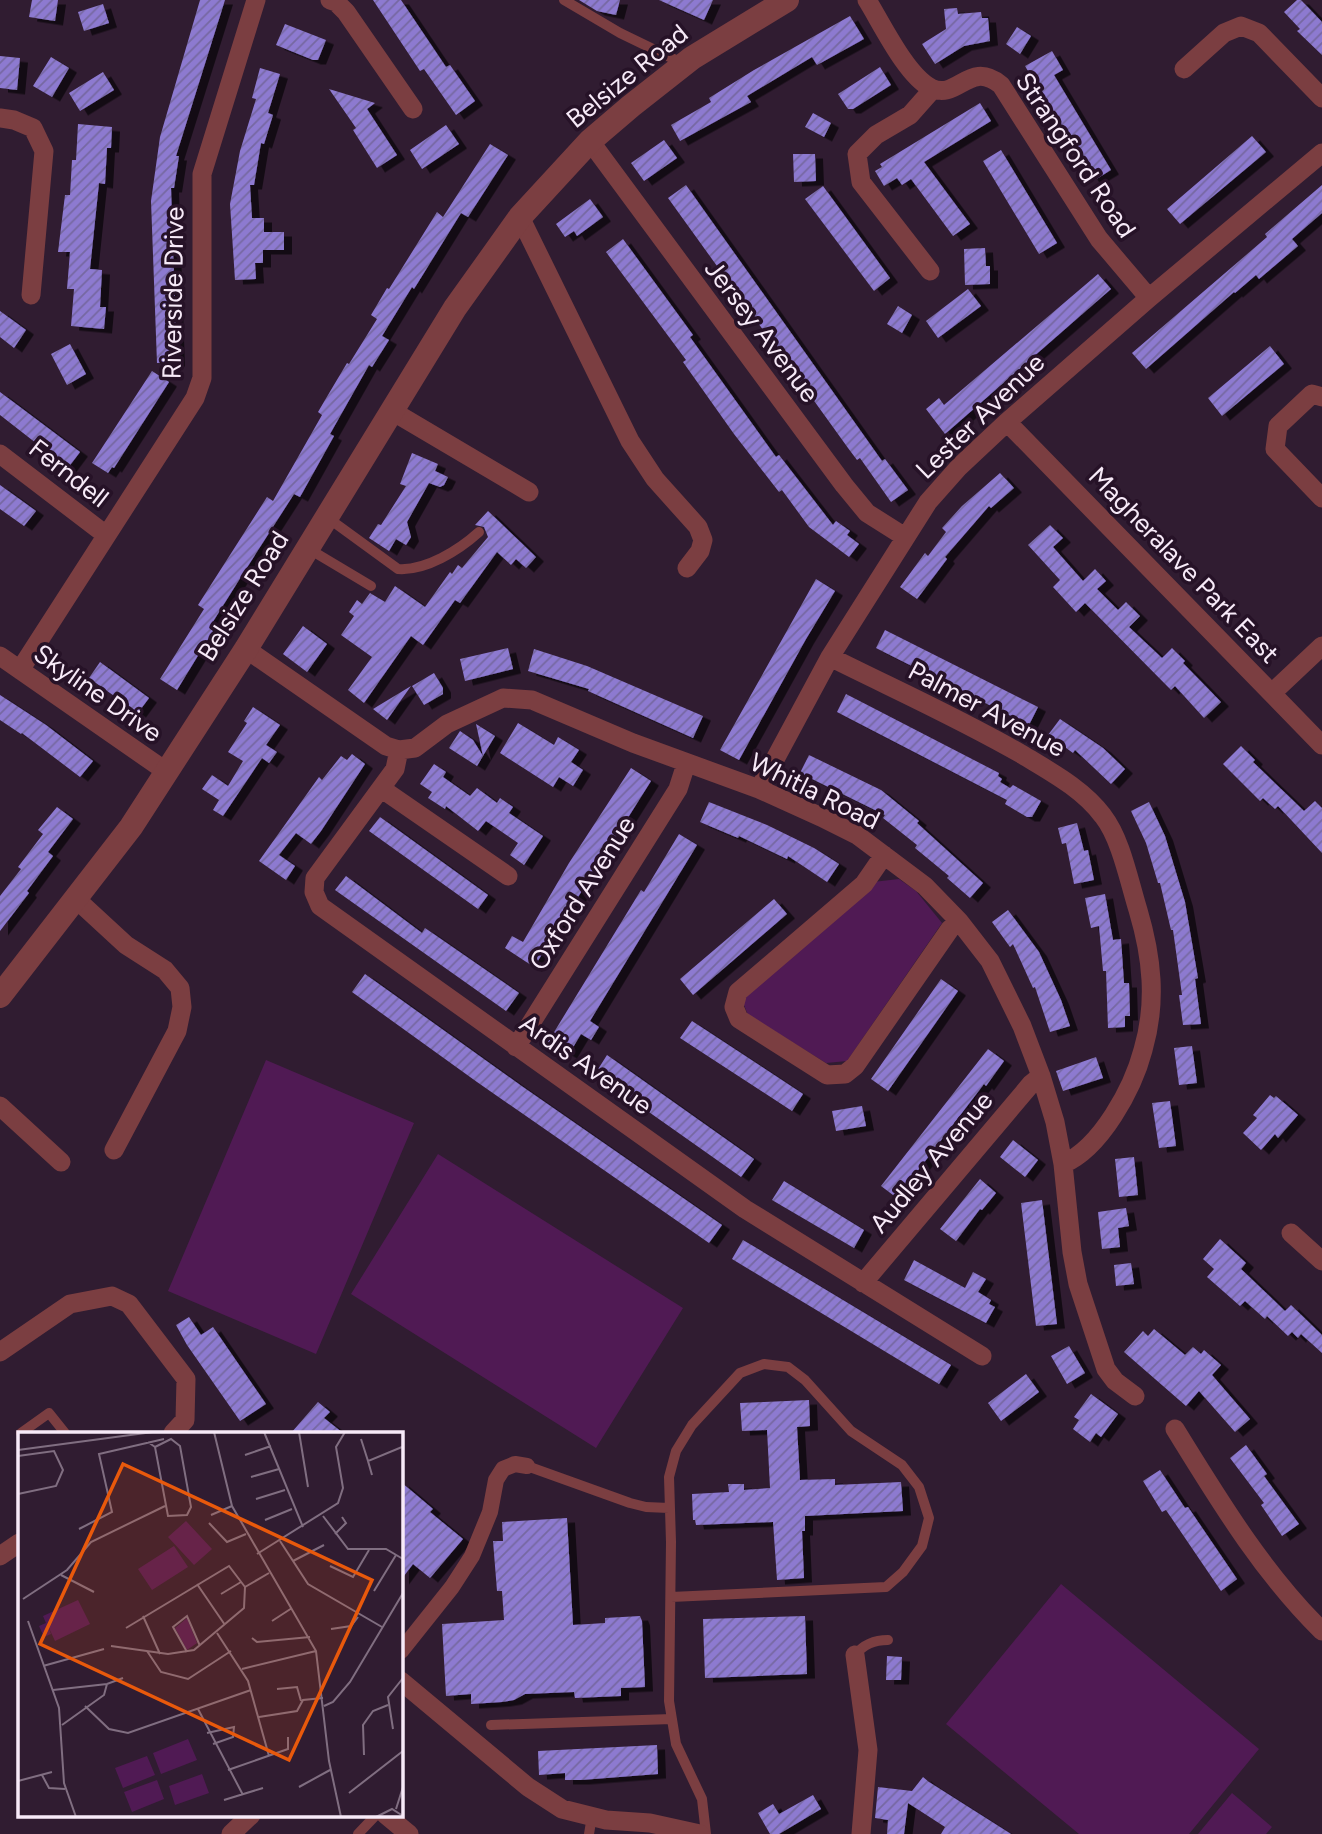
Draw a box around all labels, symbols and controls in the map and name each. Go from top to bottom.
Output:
street label: Belsize Road [560,17,694,135]
street label: Strangford Road [1009,66,1143,244]
street label: Riverside Drive [155,206,191,380]
street label: Jersey Avenue [698,253,826,409]
street label: Lester Avenue [909,347,1051,485]
street label: Ferndell [23,432,115,514]
street label: Magheralave Park East [1082,460,1286,670]
street label: Belsize Road [190,525,296,667]
street label: Skyline Drive [28,637,168,749]
street label: Palmer Avenue [903,654,1071,764]
street label: Whitla Road [745,746,885,836]
street label: Oxford Avenue [522,810,642,976]
street label: Ardis Avenue [514,1007,658,1121]
street label: Audley Avenue [863,1085,999,1239]
inset map [18,1432,402,1816]

